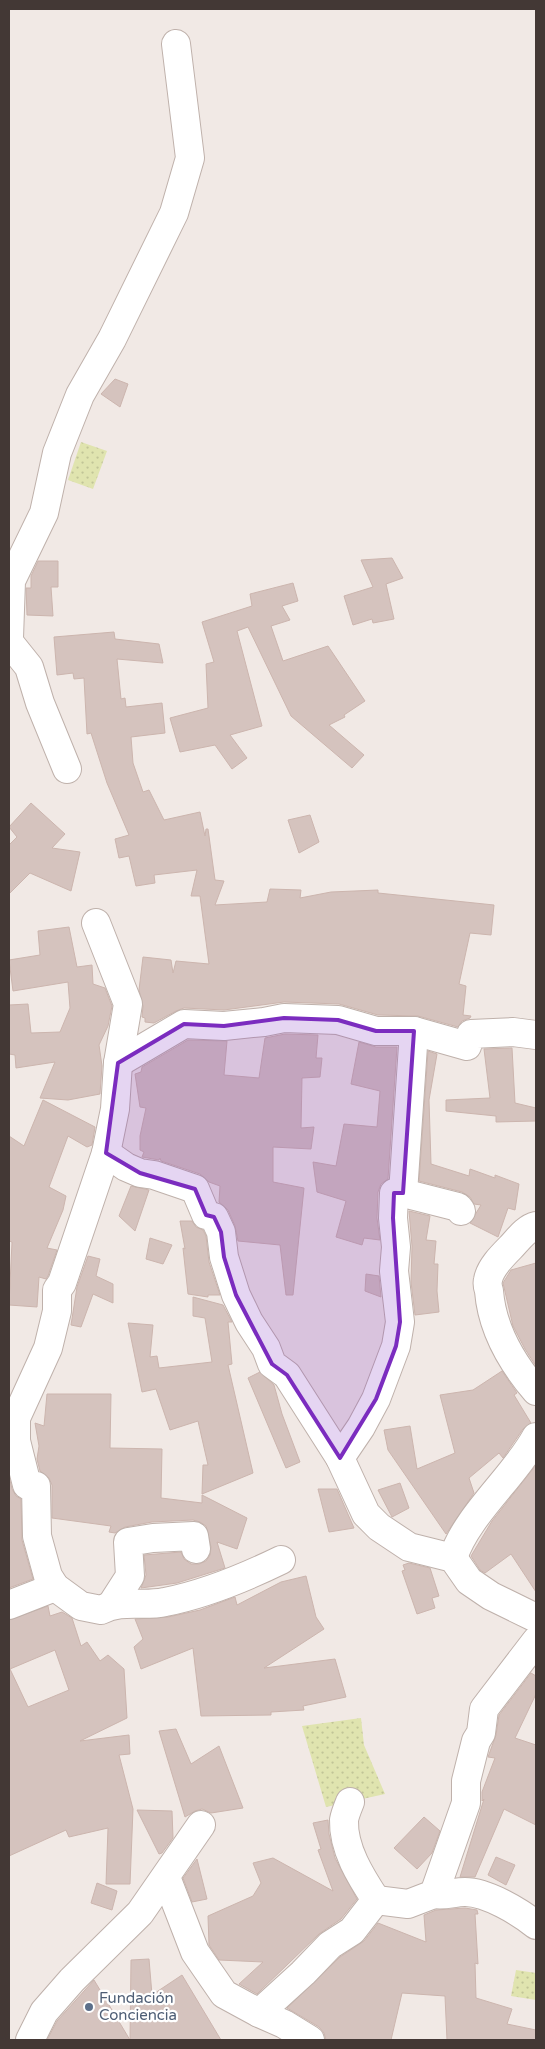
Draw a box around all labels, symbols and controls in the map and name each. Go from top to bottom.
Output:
place label: Fundación Conciencia [99,1989,177,2024]
marker: Fundación Conciencia [83,2001,95,2013]

